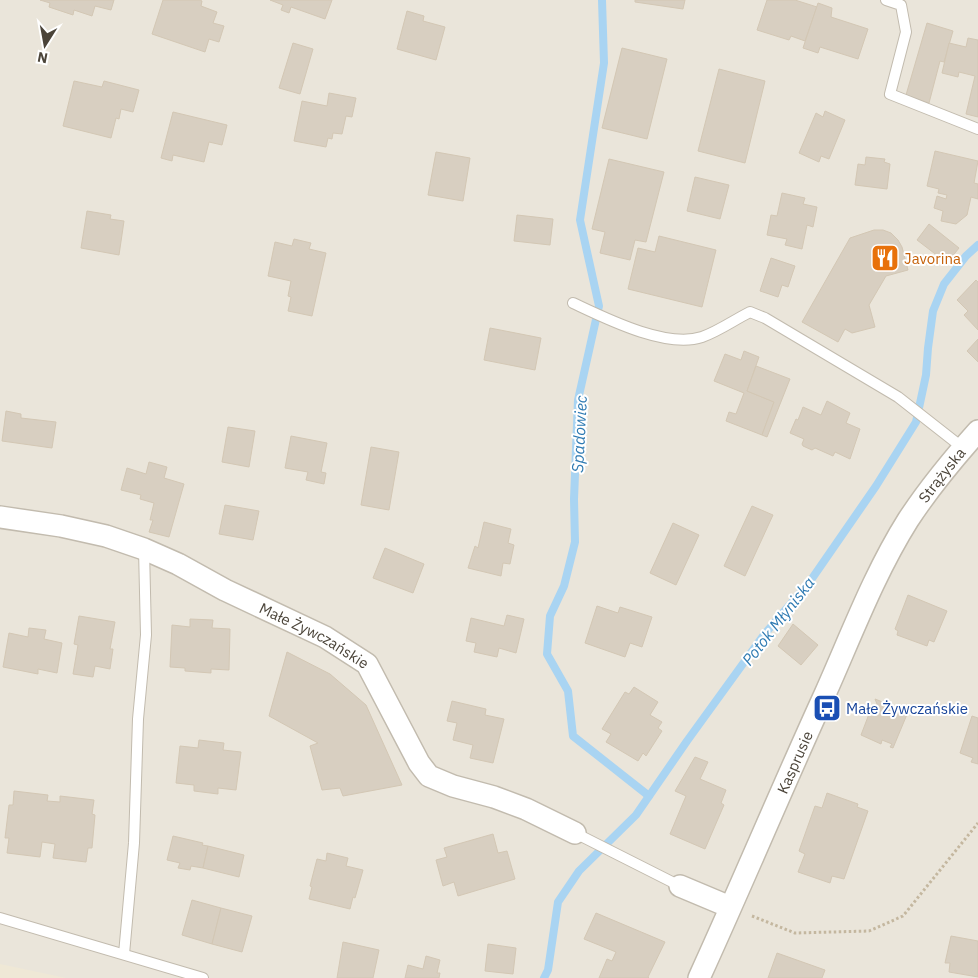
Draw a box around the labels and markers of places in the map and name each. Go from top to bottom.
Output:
restaurant icon: Javorina [870,243,900,273]
place label: Javorina [904,249,961,268]
bus stop icon: Małe Żywczańskie [812,693,842,723]
place label: Małe Żywczańskie [846,699,968,718]

